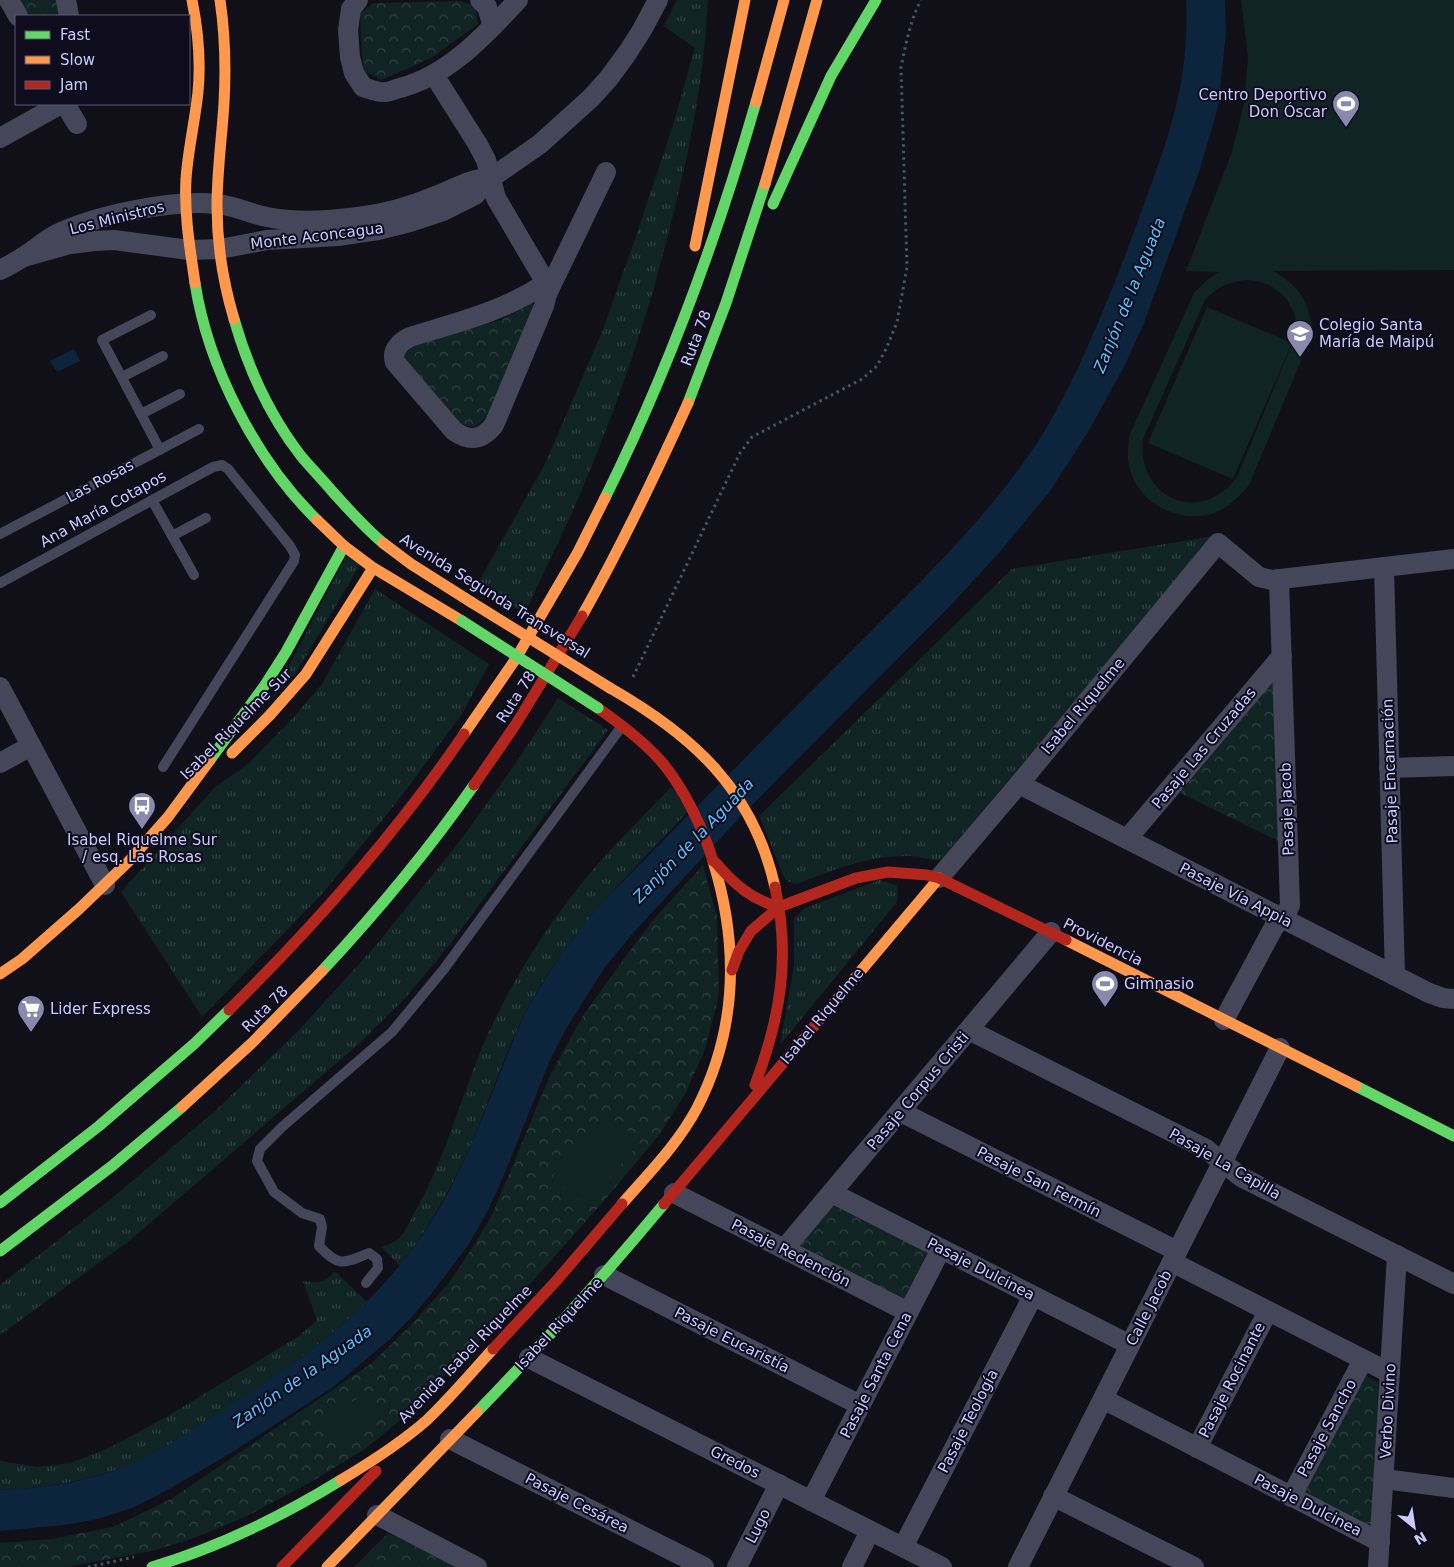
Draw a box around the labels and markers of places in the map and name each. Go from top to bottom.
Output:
place label: Centro Deportivo Don Óscar [1198,86,1328,121]
sports icon: Centro Deportivo Don Óscar [1331,89,1361,128]
place label: Colegio Santa María de Maipú [1319,316,1434,351]
school or university icon: Colegio Santa María de Maipú [1285,319,1315,358]
bus stop icon: Isabel Riquelme Sur / esq. Las Rosas [127,791,157,830]
place label: Isabel Riquelme Sur / esq. Las Rosas [67,831,218,866]
sports icon: Gimnasio [1090,969,1120,1008]
place label: Gimnasio [1124,975,1194,993]
supermarket icon: Lider Express [16,994,46,1033]
place label: Lider Express [50,1000,151,1018]

